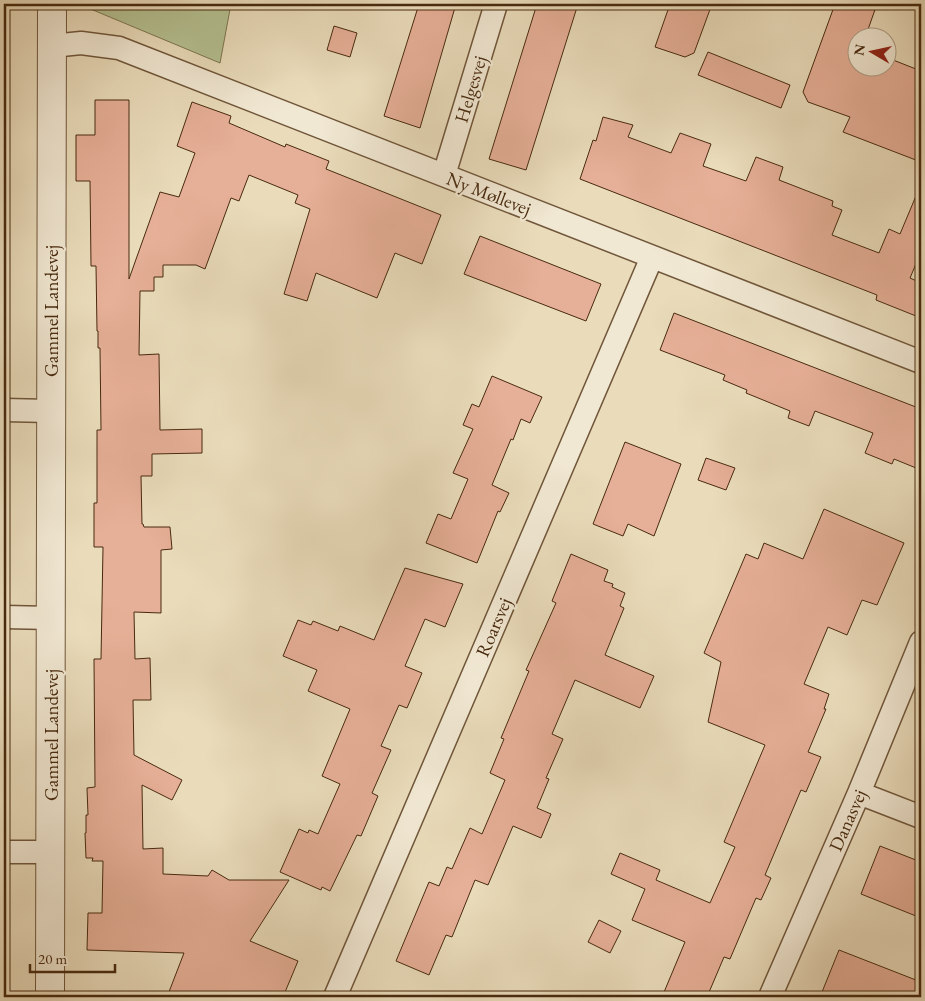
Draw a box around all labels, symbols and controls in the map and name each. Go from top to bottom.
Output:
north arrow [848,28,898,78]
text: N [849,42,869,57]
street label: Helgesvej [448,53,492,126]
street label: Ny Møllevej [443,166,535,221]
street label: Gammel Landevej [39,245,64,377]
street label: Roarsvej [470,594,517,661]
street label: Gammel Landevej [39,669,64,801]
street label: Danasvej [823,785,872,855]
scale bar [30,941,115,973]
text: 20 m [38,949,67,968]

